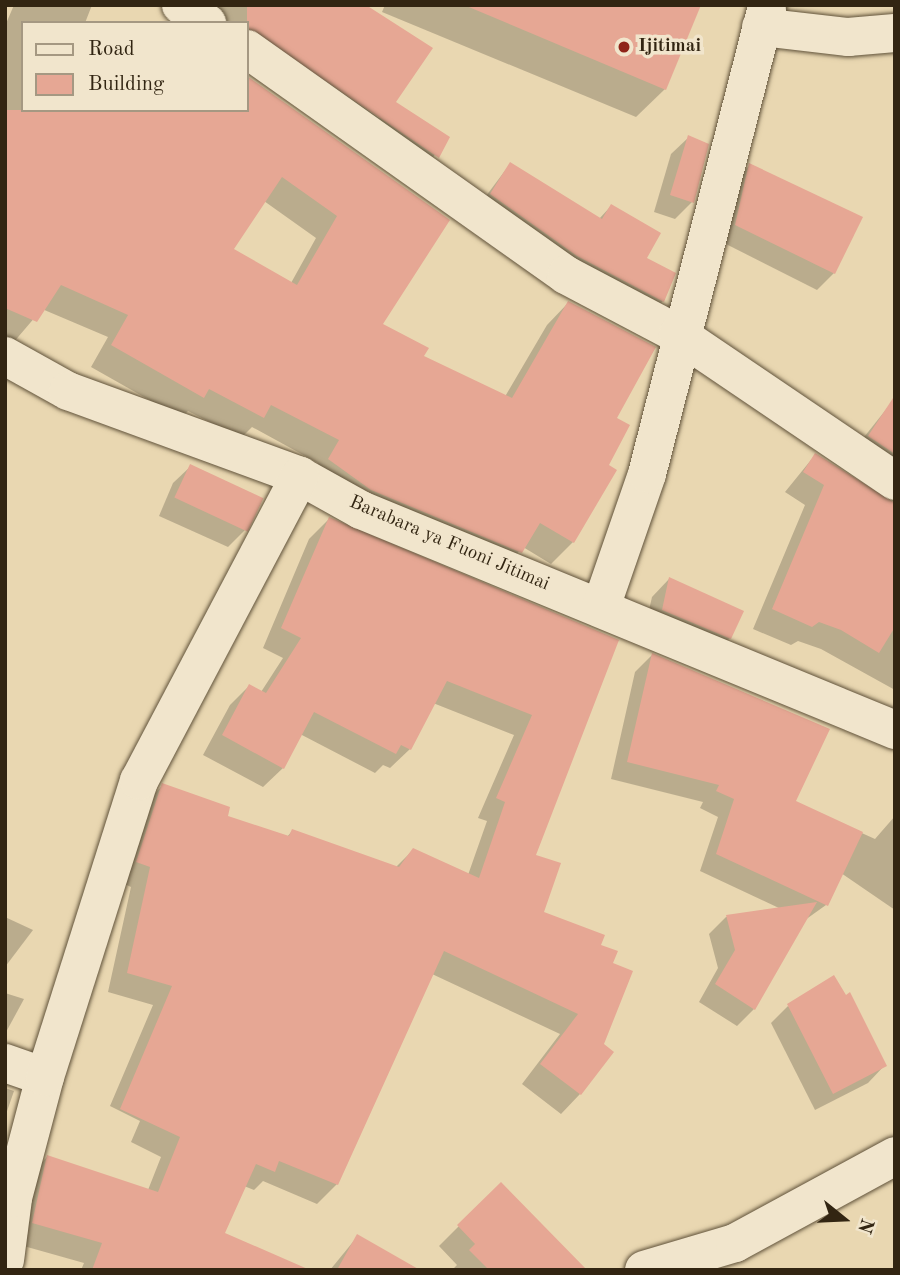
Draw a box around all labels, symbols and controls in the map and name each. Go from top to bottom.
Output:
legend [21,21,248,112]
place label: Ijitimai [638,36,701,58]
text: Road [88,39,135,60]
marker: Ijitimai [616,39,632,55]
text: Building [88,74,164,95]
street label: Barabara ya Fuoni Jitimai [345,491,553,597]
north arrow [809,1184,879,1254]
text: N [853,1216,876,1235]

